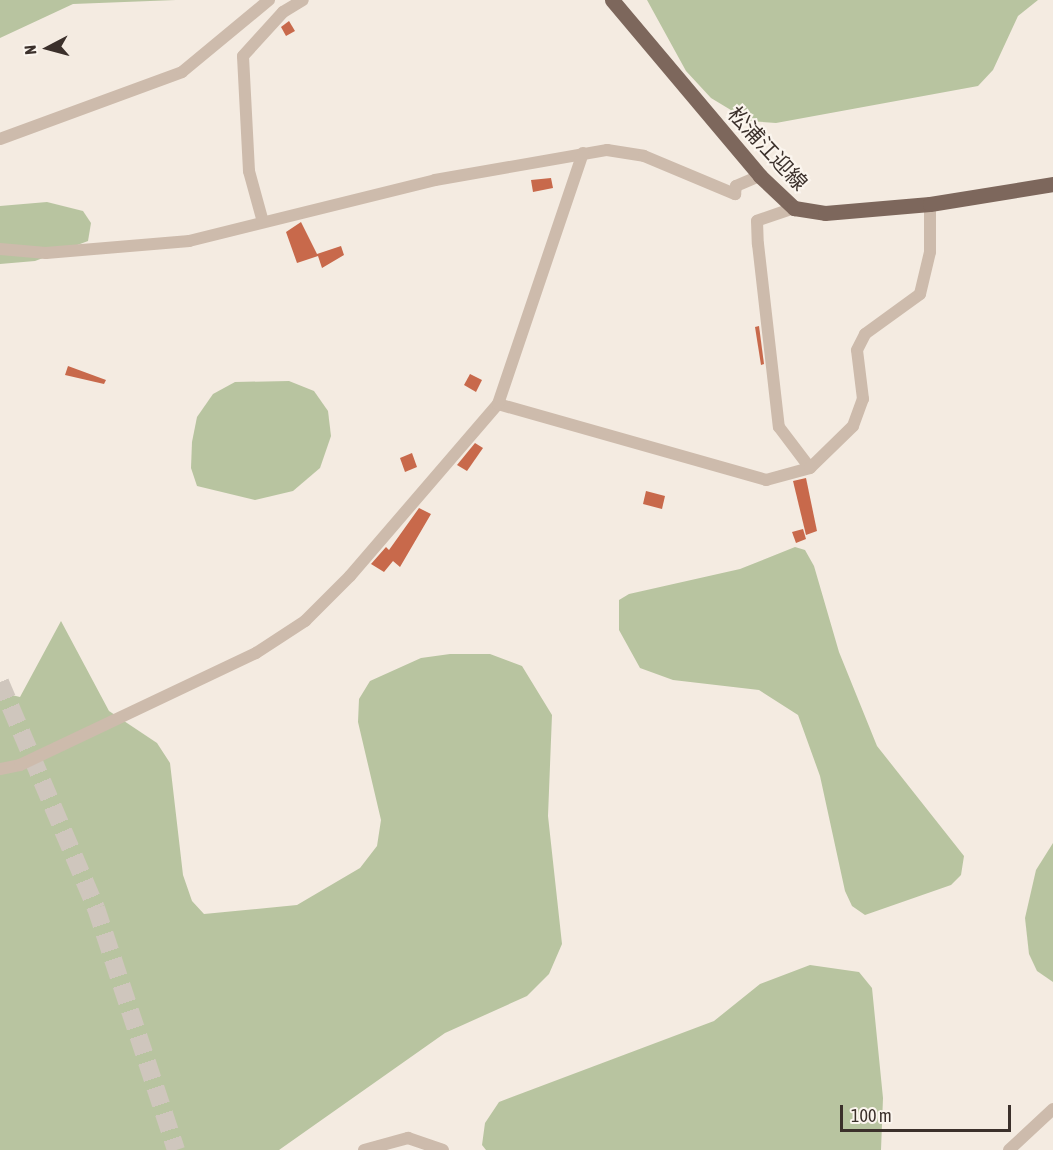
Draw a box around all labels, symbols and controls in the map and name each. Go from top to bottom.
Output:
north arrow [18,18,78,78]
text: N [21,44,40,56]
street label: 松浦江迎線 [723,101,813,195]
scale bar [843,1093,1014,1131]
text: 100 m [851,1105,892,1126]

